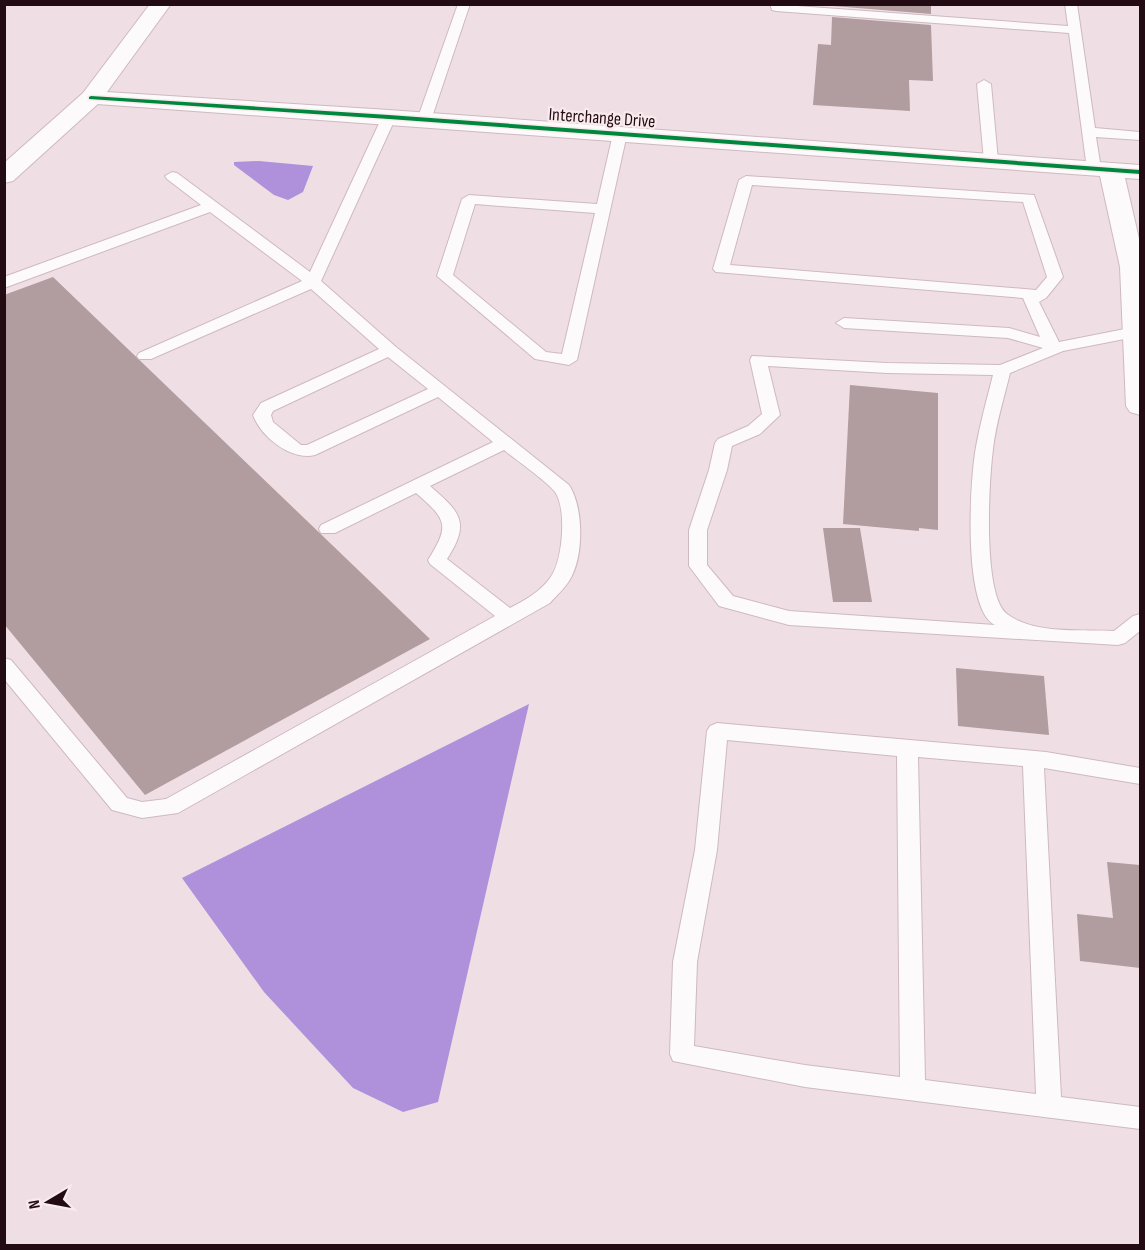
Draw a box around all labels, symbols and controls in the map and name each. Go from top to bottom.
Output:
street label: Interchange Drive [548,104,656,132]
north arrow [18,1172,78,1232]
text: N [25,1198,45,1210]

